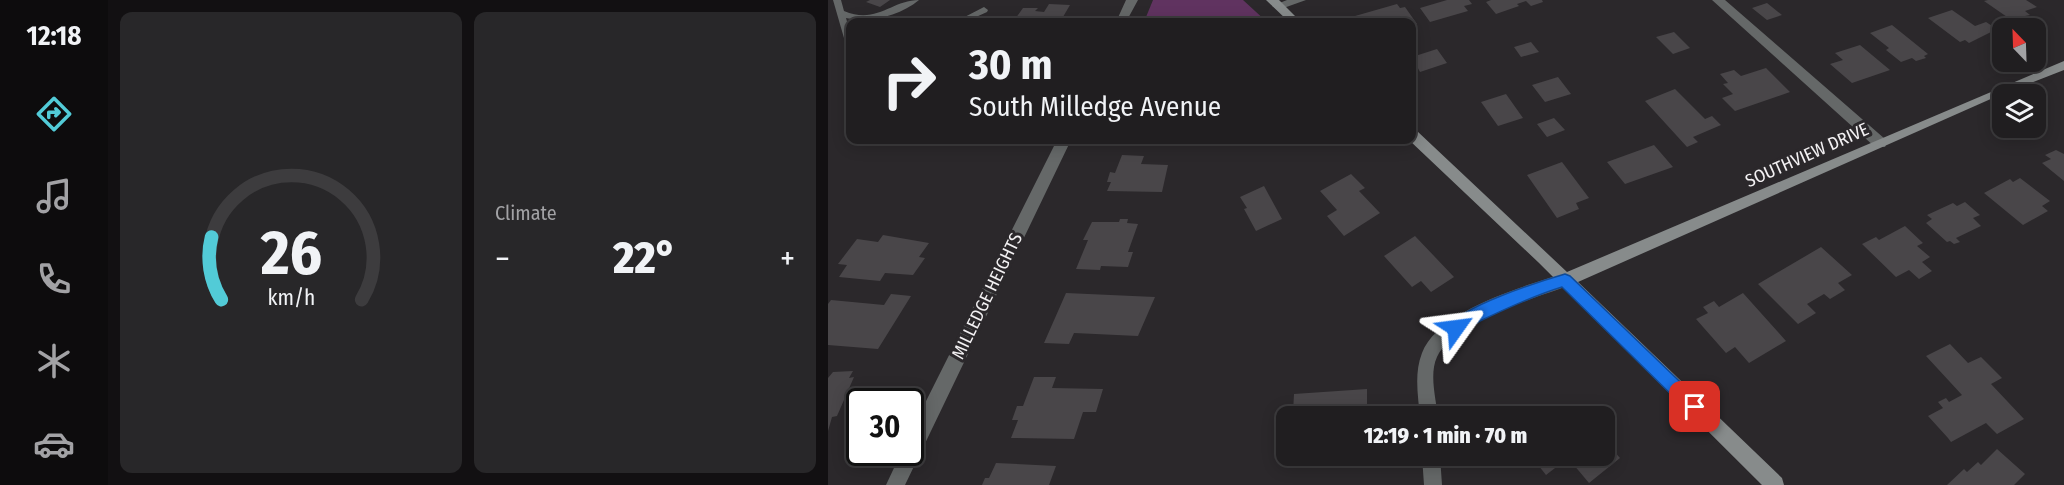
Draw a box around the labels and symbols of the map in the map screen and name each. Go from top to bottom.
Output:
north arrow [1992,18,2046,72]
street label: SOUTHVIEW DRIVE [1742,118,1872,192]
street label: MILLEDGE HEIGHTS [947,229,1027,363]
position arrow [1424,296,1488,360]
pin [1669,381,1720,432]
speed limit sign: 30 [846,388,924,466]

